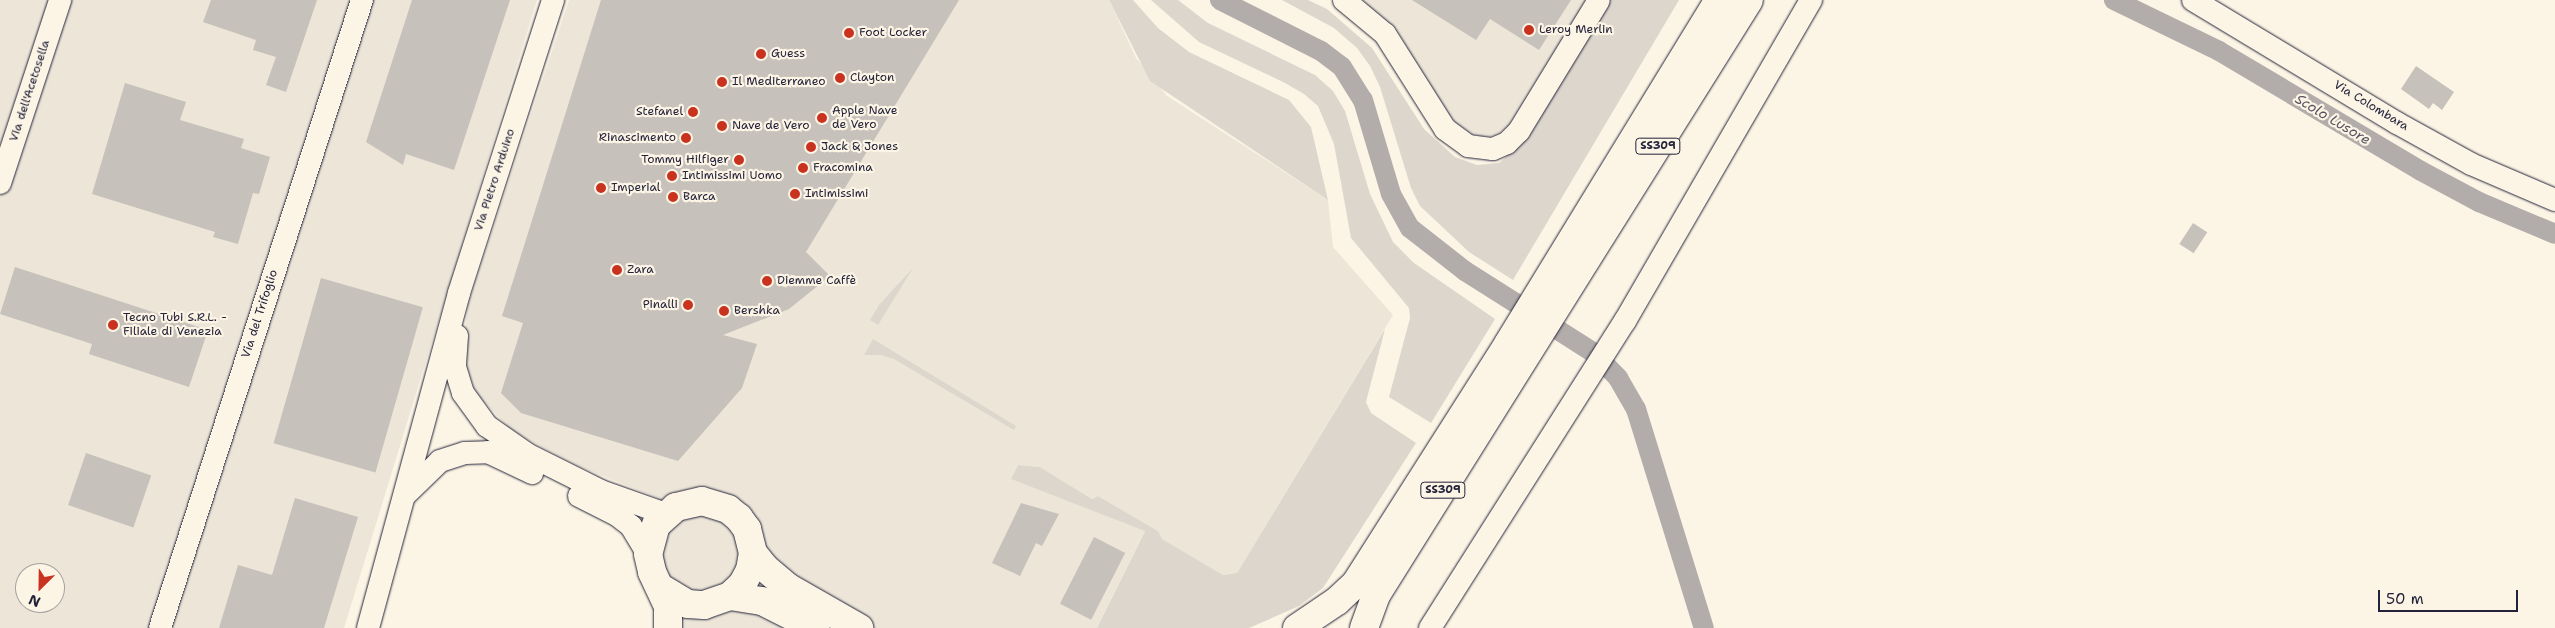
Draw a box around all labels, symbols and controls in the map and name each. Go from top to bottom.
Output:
place label: Leroy Merlin [1539,23,1613,37]
marker: Leroy Merlin [1523,24,1535,36]
place label: Foot Locker [859,26,927,40]
marker: Foot Locker [843,27,855,39]
street label: Via dell'Acetosella [7,38,53,144]
place label: Guess [771,47,805,61]
marker: Guess [755,48,767,60]
place label: Clayton [850,71,894,85]
marker: Clayton [834,72,846,84]
place label: Il Mediterraneo [732,75,826,89]
marker: Il Mediterraneo [716,76,728,88]
street label: Via Colombara [2331,78,2411,134]
water label: Scolo Lusore [2292,90,2374,148]
place label: Apple Nave de Vero [832,104,898,132]
place label: Stefanel [636,105,683,119]
marker: Stefanel [687,106,699,118]
marker: Apple Nave de Vero [816,112,828,124]
place label: Nave de Vero [732,119,810,133]
marker: Nave de Vero [716,120,728,132]
street label: Via Pietro Arduino [472,127,518,233]
place label: Rinascimento [599,131,676,145]
marker: Rinascimento [680,132,692,144]
road number: SS309 [1634,138,1682,154]
place label: Jack & Jones [821,140,898,154]
marker: Jack & Jones [805,141,817,153]
place label: Tommy Hilfiger [641,153,729,167]
marker: Tommy Hilfiger [733,154,745,166]
place label: Fracomina [813,161,873,175]
marker: Fracomina [797,162,809,174]
place label: Intimissimi Uomo [682,169,782,183]
marker: Intimissimi Uomo [666,170,678,182]
place label: Imperial [611,181,660,195]
marker: Imperial [595,182,607,194]
place label: Intimissimi [805,187,868,201]
marker: Intimissimi [789,188,801,200]
place label: Barca [683,190,716,204]
marker: Barca [667,191,679,203]
place label: Zara [627,263,654,277]
marker: Zara [611,264,623,276]
street label: Via del Trifoglio [239,268,281,360]
place label: Diemme Caffè [777,274,856,288]
marker: Diemme Caffè [761,275,773,287]
place label: Pinalli [643,298,678,312]
marker: Pinalli [682,299,694,311]
place label: Bershka [734,304,780,318]
marker: Bershka [718,305,730,317]
place label: Tecno Tubi S.R.L. - Filiale di Venezia [123,311,227,339]
marker: Tecno Tubi S.R.L. - Filiale di Venezia [107,319,119,331]
road number: SS309 [1419,482,1467,498]
north arrow [15,563,65,613]
scale bar [2380,580,2520,612]
text: 50 m [2386,589,2424,609]
text: N [26,590,43,611]

